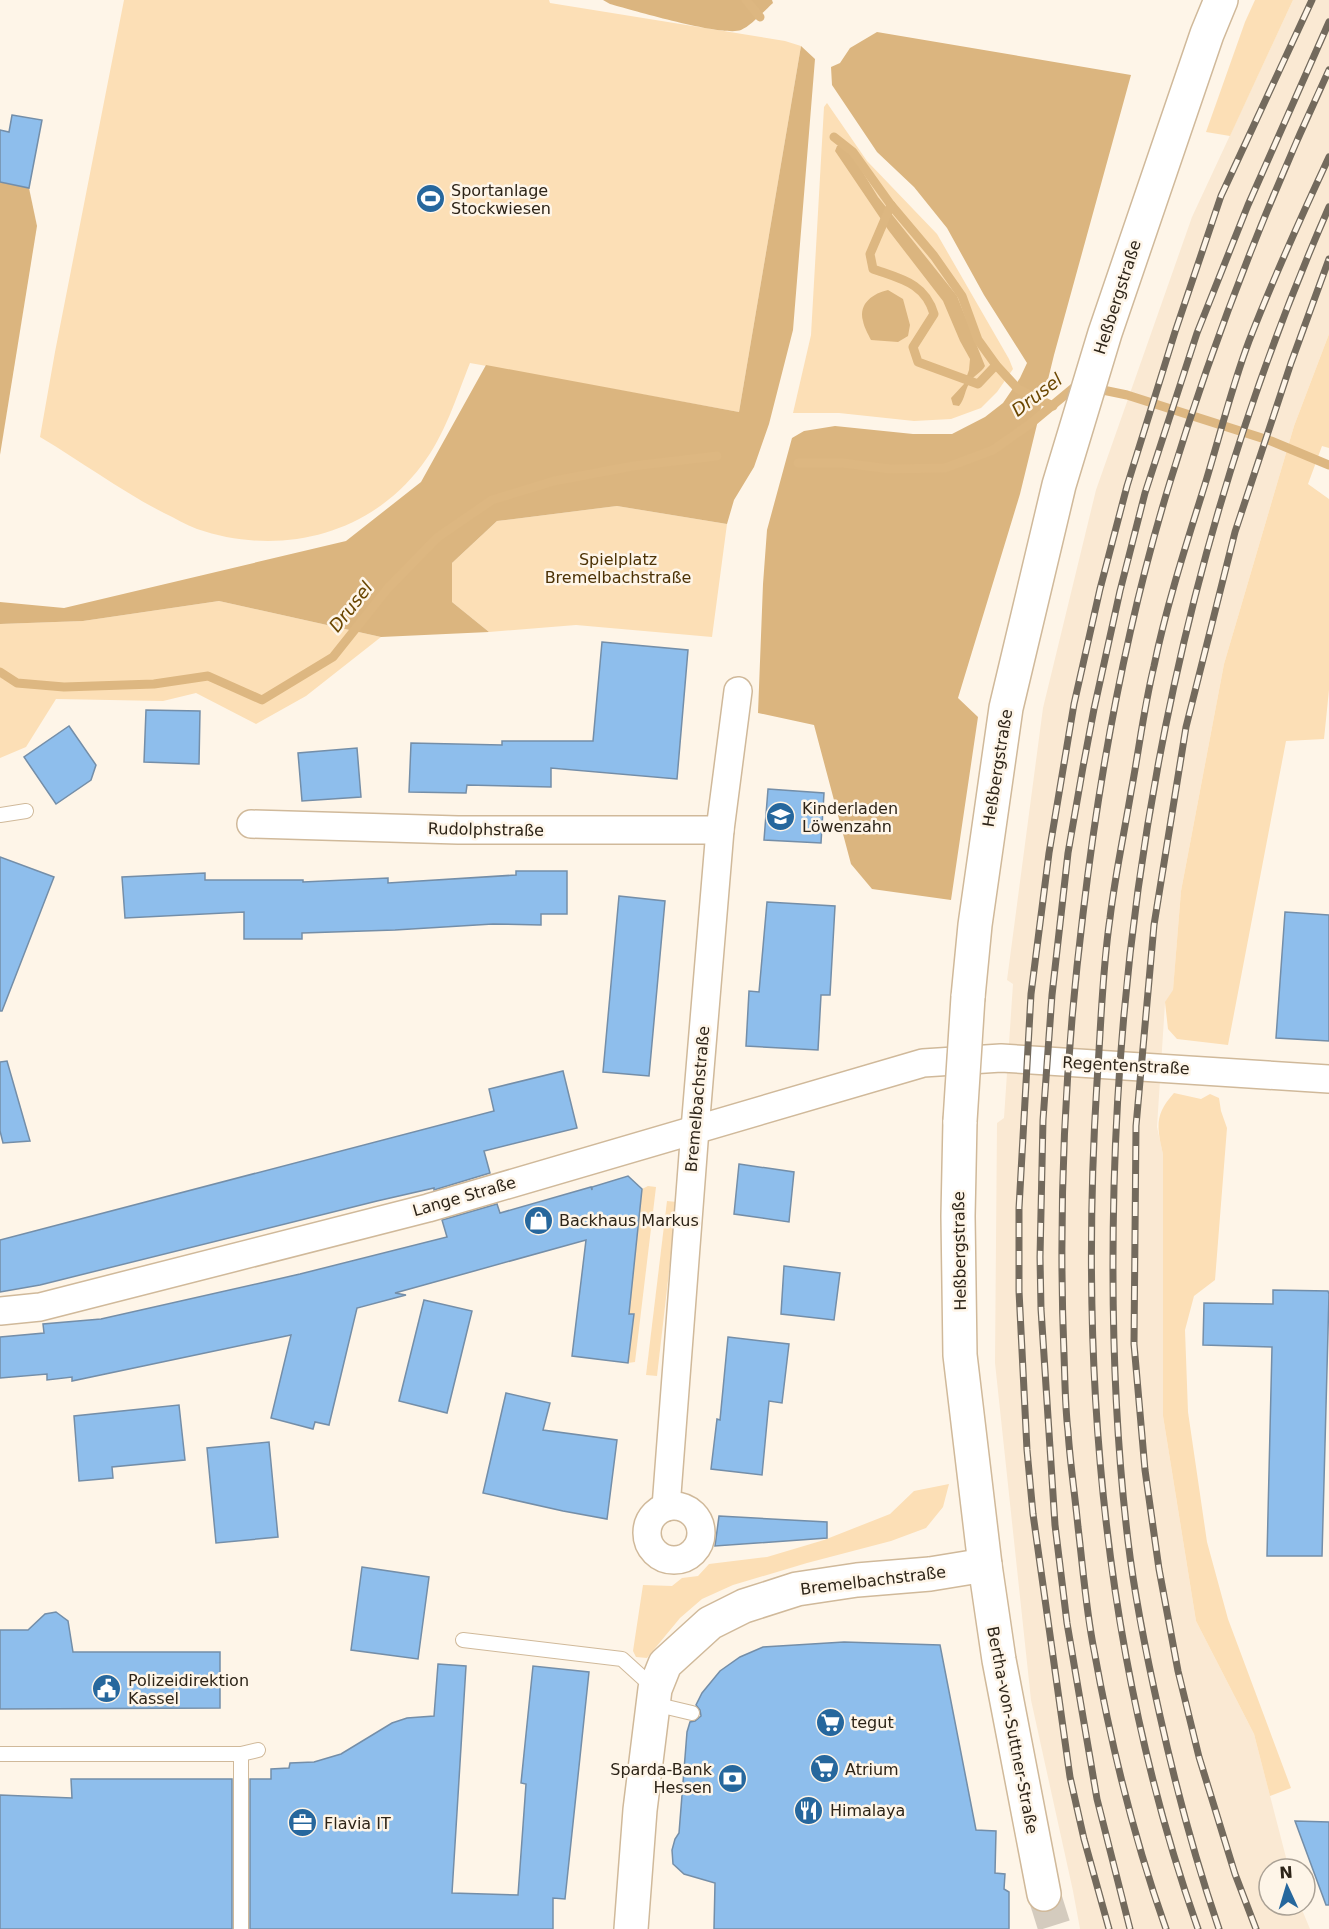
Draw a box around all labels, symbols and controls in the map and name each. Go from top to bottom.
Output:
place label: Sportanlage Stockwiesen [451,181,551,218]
sports icon: Sportanlage Stockwiesen [414,183,446,215]
street label: Heßbergstraße [1090,237,1145,357]
water label: Drusel [1007,369,1066,420]
park label: Spielplatz Bremelbachstraße [545,550,691,587]
water label: Drusel [324,577,377,636]
street label: Heßbergstraße [979,708,1016,828]
place label: Kinderladen Löwenzahn [802,799,898,836]
school or university icon: Kinderladen Löwenzahn [765,801,797,833]
street label: Rudolphstraße [428,819,544,840]
street label: Bremelbachstraße [682,1025,713,1173]
street label: Regentenstraße [1062,1053,1190,1078]
street label: Lange Straße [410,1173,518,1220]
street label: Heßbergstraße [949,1191,970,1311]
shop icon: Backhaus Markus [522,1204,554,1236]
place label: Backhaus Markus [559,1211,699,1230]
street label: Bremelbachstraße [799,1562,947,1599]
street label: Bertha-von-Suttner-Straße [983,1625,1042,1835]
place label: Polizeidirektion Kassel [128,1671,249,1708]
public building icon: Polizeidirektion Kassel [91,1673,123,1705]
supermarket icon: tegut [814,1706,846,1738]
place label: tegut [851,1713,894,1732]
supermarket icon: Atrium [808,1753,840,1785]
place label: Sparda-Bank Hessen [610,1760,713,1797]
place label: Atrium [845,1760,899,1779]
bank icon: Sparda-Bank Hessen [717,1762,749,1794]
restaurant icon: Himalaya [793,1794,825,1826]
place label: Himalaya [830,1801,905,1820]
office icon: Flavia IT [287,1807,319,1839]
place label: Flavia IT [324,1814,391,1833]
north arrow [1257,1857,1317,1917]
text: N [1279,1863,1293,1882]

